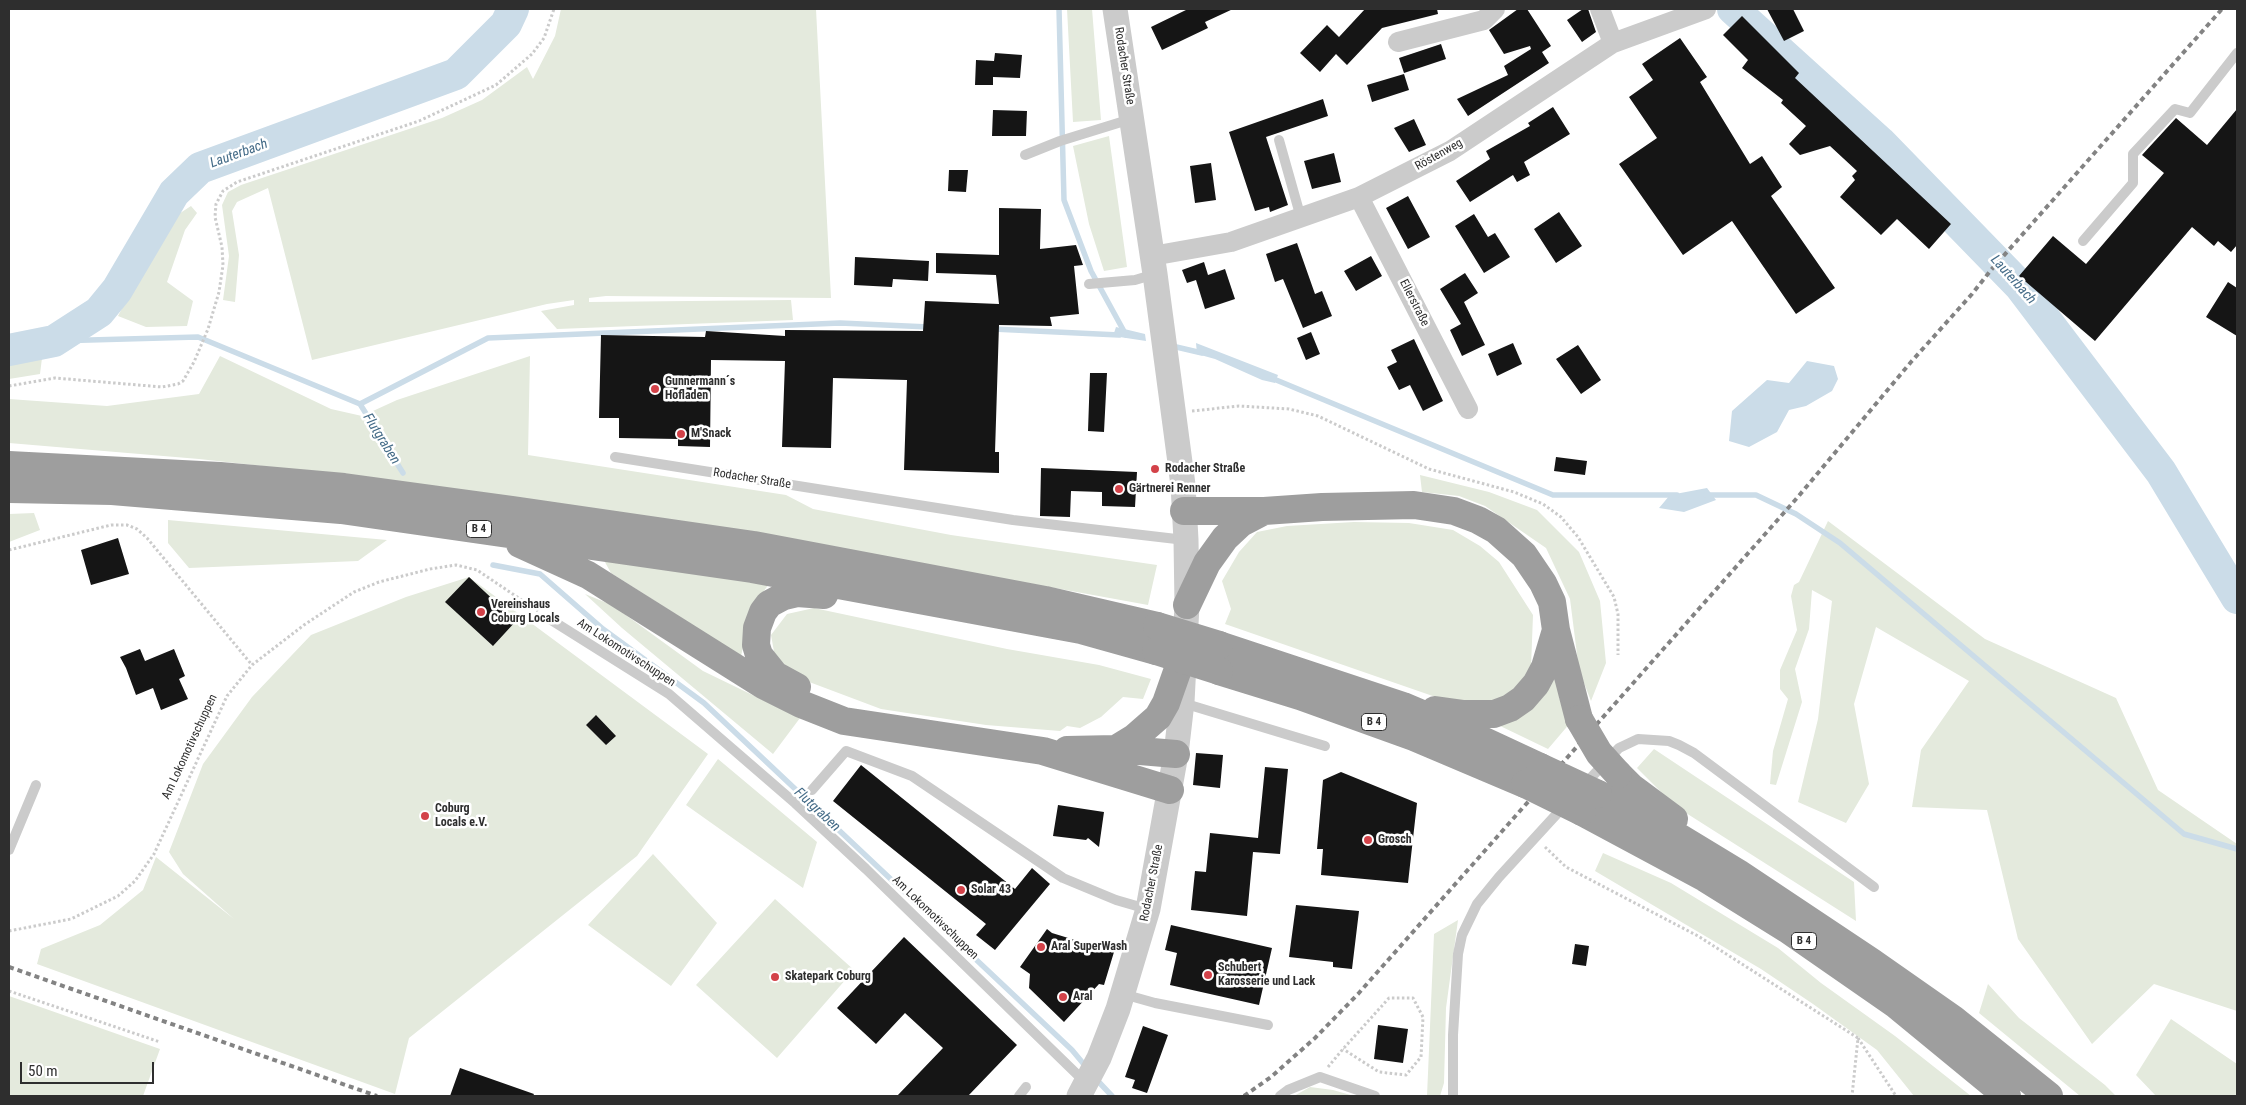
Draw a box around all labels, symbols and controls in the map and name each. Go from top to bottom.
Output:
street label: Rodacher Straße [1111,26,1137,106]
water label: Lauterbach [208,136,270,172]
street label: Röstenweg [1413,136,1465,174]
water label: Lauterbach [1987,252,2039,308]
street label: Ellerstraße [1396,277,1432,329]
place label: Gunnermann´s Hofladen [665,375,735,403]
marker: Gunnermann´s Hofladen [649,383,661,395]
water label: Flutgraben [359,410,403,468]
place label: M'Snack [691,427,731,441]
marker: M'Snack [675,428,687,440]
place label: Rodacher Straße [1165,462,1245,476]
marker: Rodacher Straße [1149,463,1161,475]
street label: Rodacher Straße [712,466,792,492]
place label: Gärtnerei Renner [1129,482,1211,496]
marker: Gärtnerei Renner [1113,483,1125,495]
road number: B 4 [466,520,492,538]
place label: Vereinshaus Coburg Locals [491,598,560,626]
marker: Vereinshaus Coburg Locals [475,606,487,618]
street label: Am Lokomotivschuppen [574,616,678,690]
street label: Am Lokomotivschuppen [159,692,221,802]
road number: B 4 [1362,714,1386,730]
water label: Flutgraben [790,784,844,836]
place label: Coburg Locals e.V. [435,802,488,830]
marker: Coburg Locals e.V. [419,810,431,822]
place label: Grosch [1378,833,1412,847]
marker: Grosch [1362,834,1374,846]
street label: Rodacher Straße [1137,843,1167,923]
street label: Am Lokomotivschuppen [889,873,981,963]
place label: Solar 43 [971,883,1011,897]
marker: Solar 43 [955,884,967,896]
road number: B 4 [1792,932,1816,949]
place label: Aral SuperWash [1051,940,1127,954]
marker: Aral SuperWash [1035,941,1047,953]
place label: Schubert Karosserie und Lack [1218,961,1315,989]
marker: Schubert Karosserie und Lack [1202,969,1214,981]
place label: Skatepark Coburg [785,970,871,984]
marker: Skatepark Coburg [769,971,781,983]
place label: Aral [1073,990,1093,1004]
marker: Aral [1057,991,1069,1003]
scale bar [22,1052,156,1084]
text: 50 m [28,1062,58,1080]

